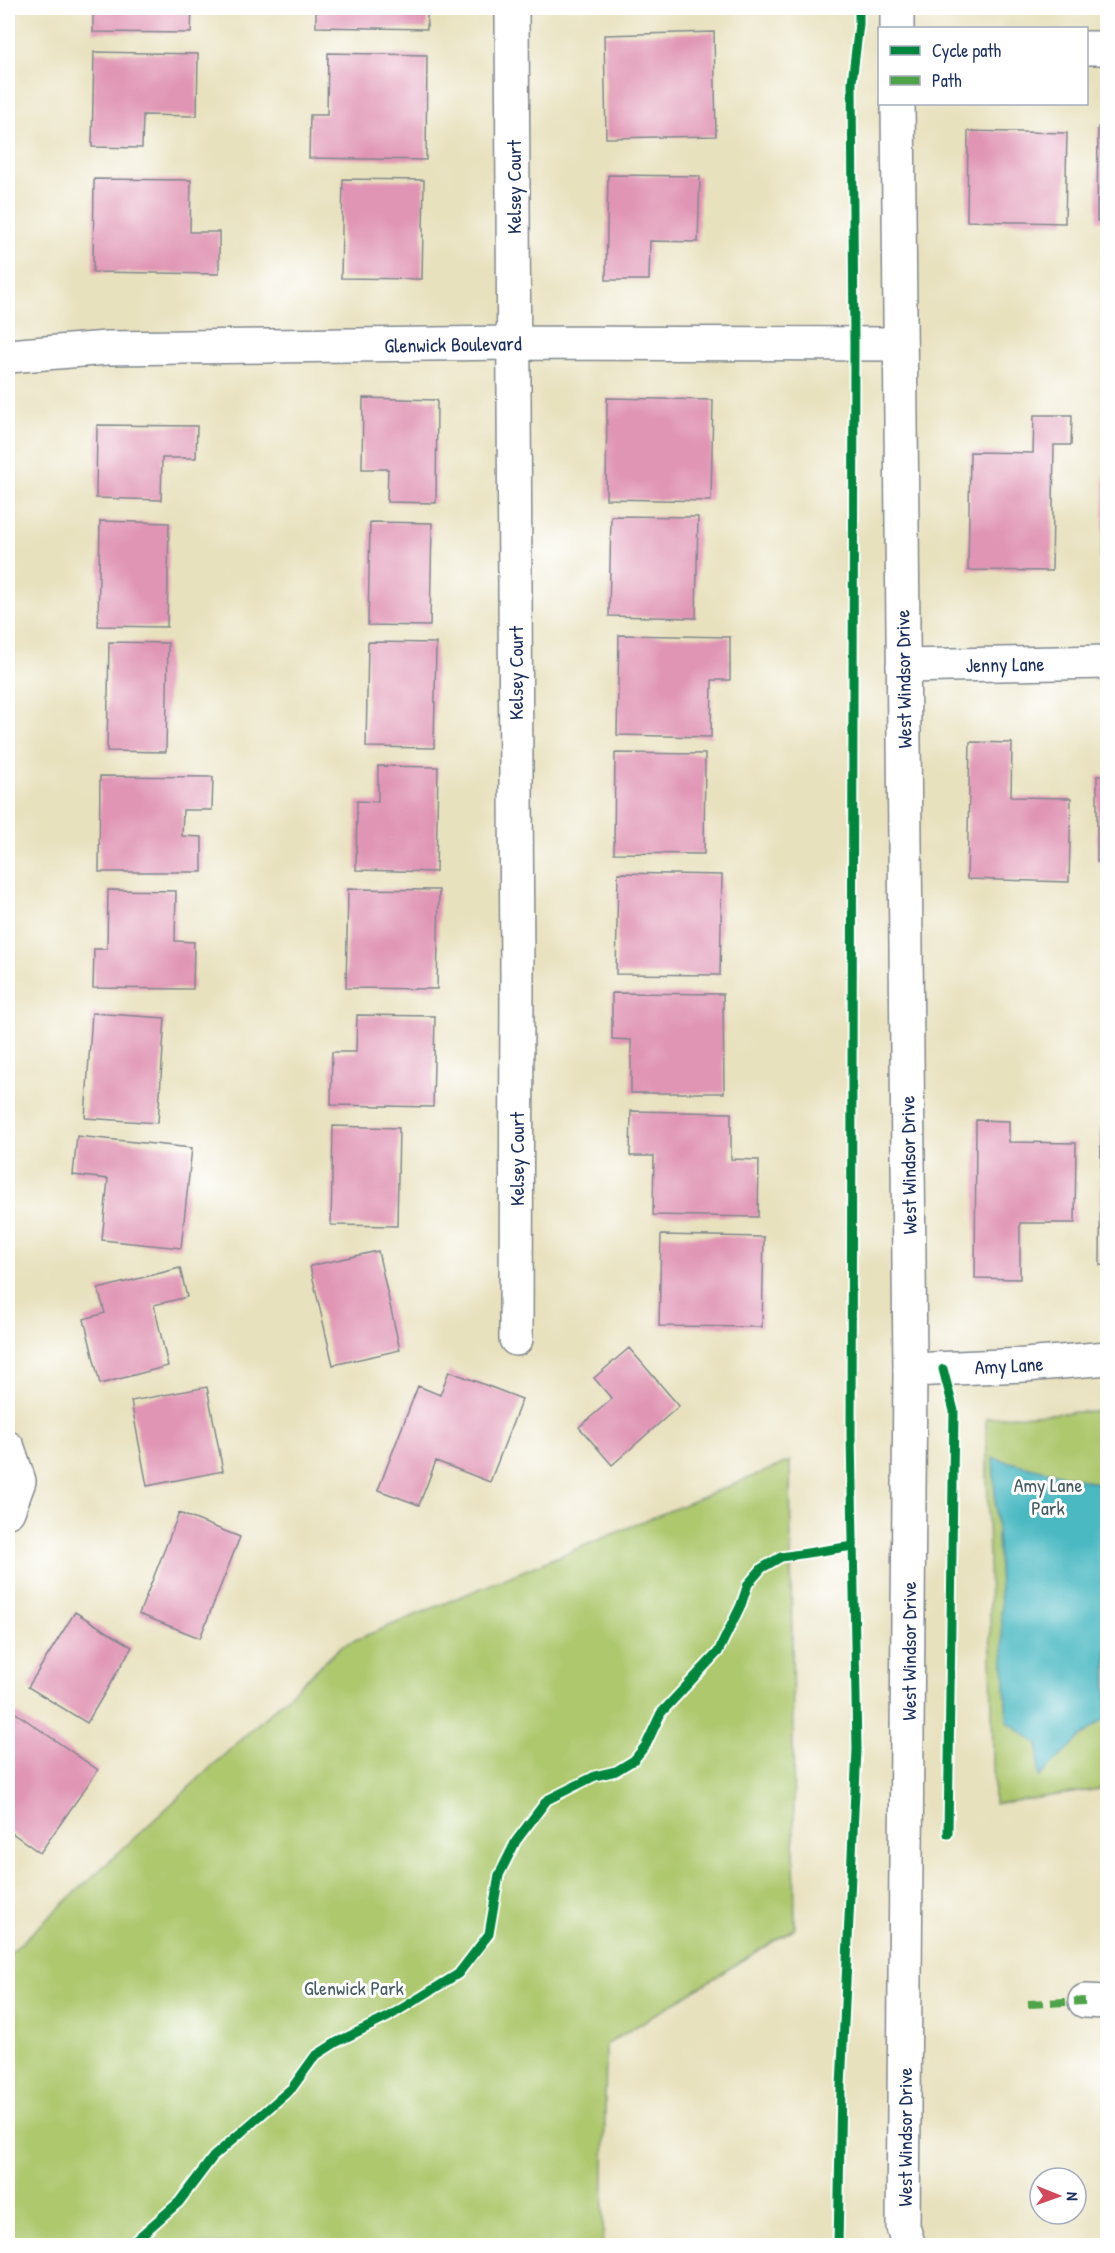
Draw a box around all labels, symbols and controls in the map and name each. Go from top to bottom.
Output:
legend [878,27,1088,105]
text: Cycle path [932,38,1002,63]
text: Path [932,68,962,93]
street label: Kelsey Court [500,139,527,234]
street label: Glenwick Boulevard [384,329,522,359]
street label: West Windsor Drive [888,609,918,749]
street label: Kelsey Court [502,625,529,720]
street label: Jenny Lane [965,650,1045,678]
street label: West Windsor Drive [893,1095,923,1235]
street label: Kelsey Court [503,1111,530,1206]
street label: Amy Lane [974,1350,1044,1380]
park label: Amy Lane Park [1014,1471,1082,1521]
street label: West Windsor Drive [895,1582,922,1720]
park label: Glenwick Park [304,1974,404,2001]
street label: West Windsor Drive [891,2068,918,2206]
north arrow [1028,2166,1088,2226]
text: N [1062,2192,1084,2201]

